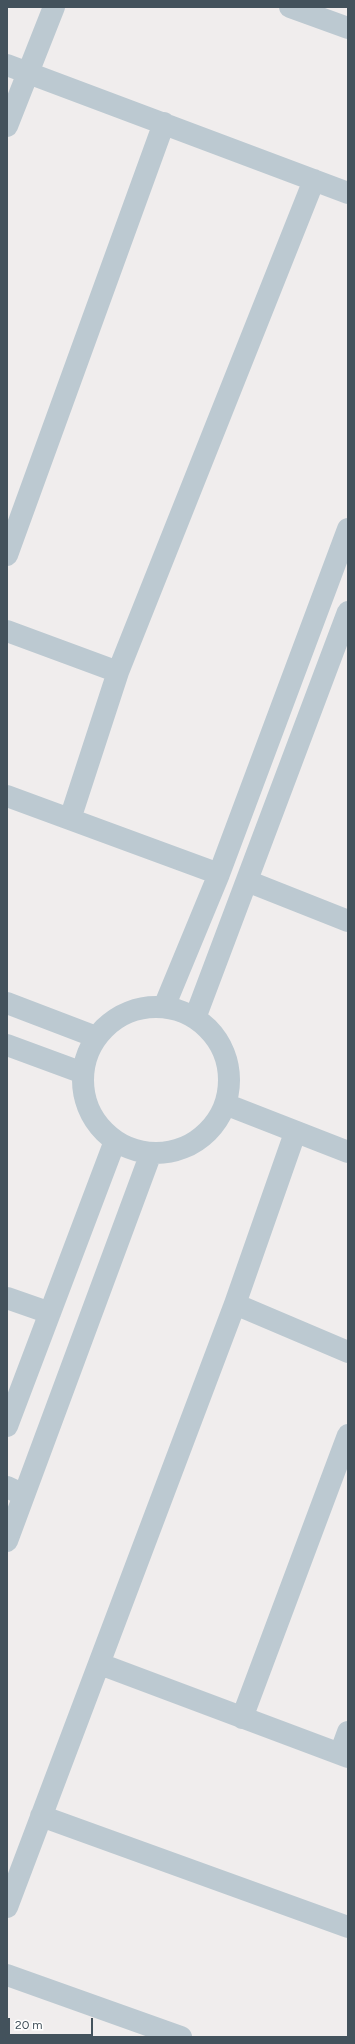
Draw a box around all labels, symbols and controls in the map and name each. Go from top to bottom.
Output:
scale bar [10,2010,95,2036]
text: 20 m [15,2018,43,2032]

